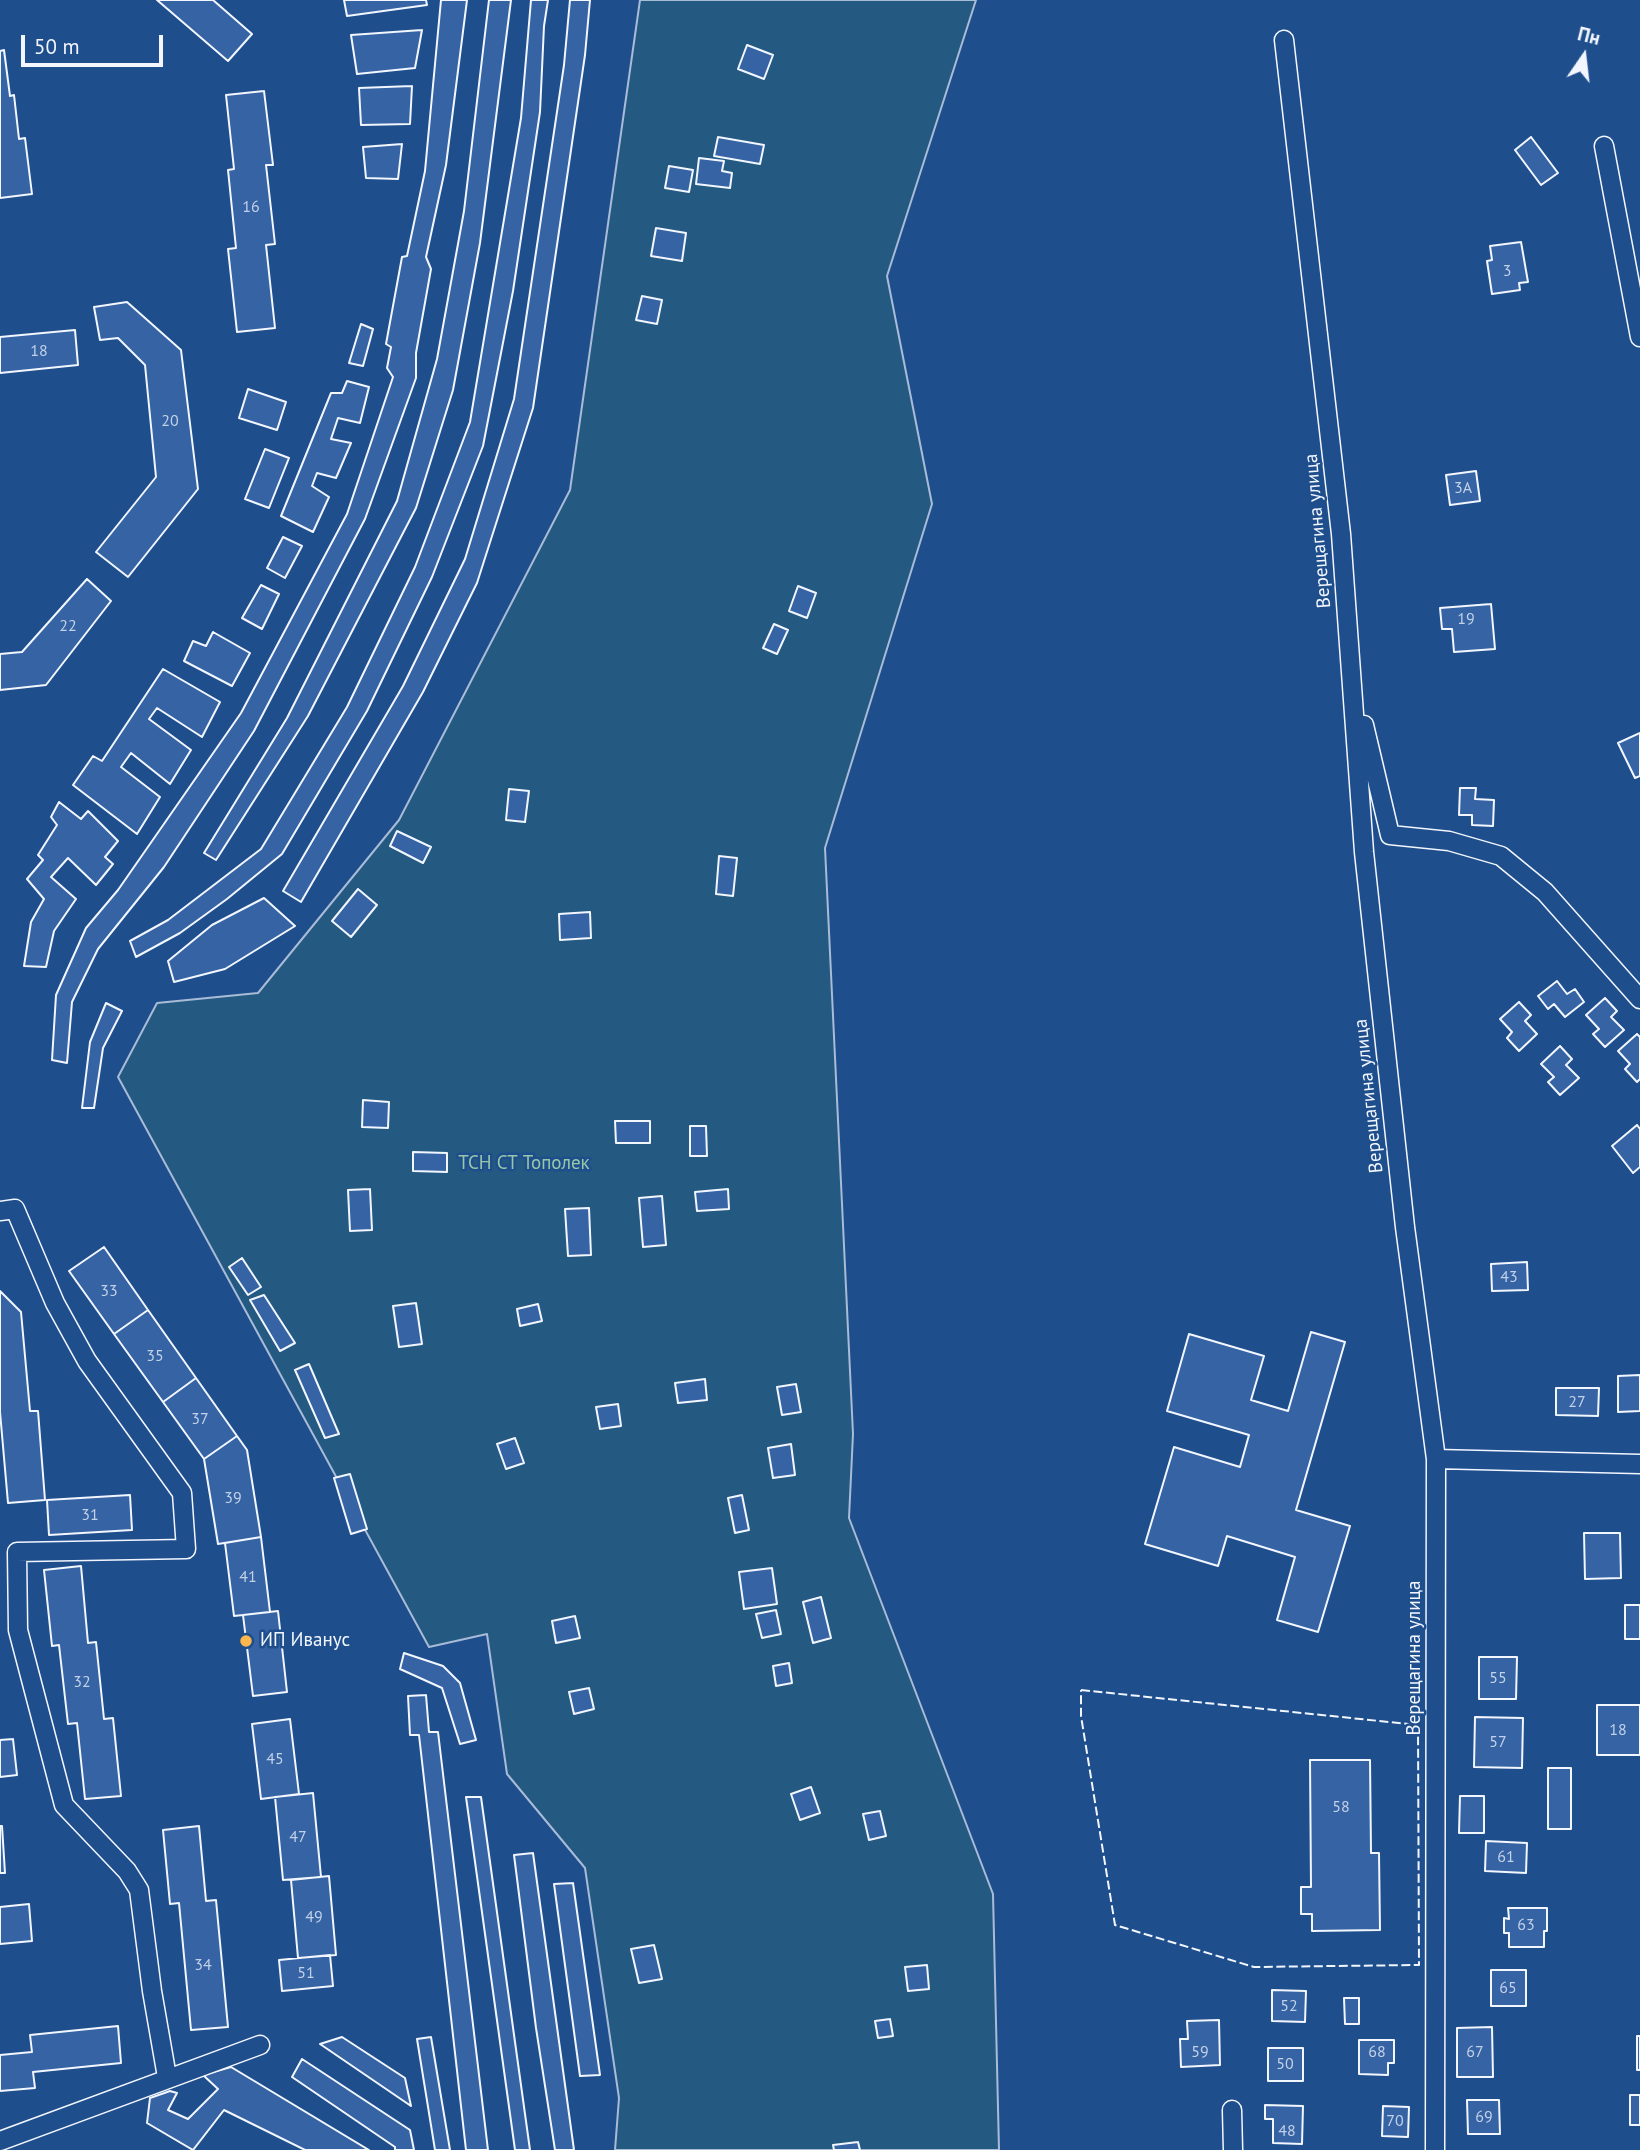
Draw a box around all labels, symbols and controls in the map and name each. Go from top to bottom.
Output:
scale bar [24,21,166,65]
north arrow [1549,21,1619,91]
text: Пн [1575,21,1603,50]
text: 50 m [34,33,80,60]
house number: 16 [242,197,260,217]
house number: 3 [1503,261,1511,281]
house number: 18 [30,341,48,361]
house number: 20 [161,411,179,431]
street label: Верещагина улица [1300,453,1336,609]
house number: 3А [1454,478,1472,498]
house number: 19 [1457,609,1475,629]
house number: 22 [59,616,77,636]
street label: Верещагина улица [1350,1018,1388,1174]
park label: ТСН СТ Тополек [458,1153,590,1175]
house number: 43 [1500,1267,1518,1287]
house number: 33 [100,1281,118,1301]
house number: 35 [146,1346,164,1366]
house number: 27 [1568,1392,1586,1412]
house number: 37 [191,1409,209,1429]
house number: 39 [224,1488,242,1508]
house number: 31 [81,1505,99,1525]
house number: 41 [239,1567,257,1587]
street label: Верещагина улица [1404,1581,1426,1735]
place label: ИП Иванус [260,1630,350,1652]
marker: ИП Иванус [238,1633,254,1649]
house number: 55 [1489,1668,1507,1688]
house number: 32 [73,1672,91,1692]
house number: 18 [1609,1720,1627,1740]
house number: 57 [1489,1732,1507,1752]
house number: 45 [266,1749,284,1769]
house number: 58 [1332,1797,1350,1817]
house number: 47 [289,1827,307,1847]
house number: 61 [1497,1847,1515,1867]
house number: 49 [305,1907,323,1927]
house number: 63 [1517,1915,1535,1935]
house number: 34 [194,1955,212,1975]
house number: 51 [297,1963,315,1983]
house number: 65 [1499,1978,1517,1998]
house number: 52 [1280,1996,1298,2016]
house number: 59 [1191,2042,1209,2062]
house number: 68 [1368,2042,1386,2062]
house number: 67 [1466,2042,1484,2062]
house number: 50 [1276,2054,1294,2074]
house number: 69 [1475,2107,1493,2127]
house number: 70 [1386,2111,1404,2131]
house number: 48 [1278,2121,1296,2141]

